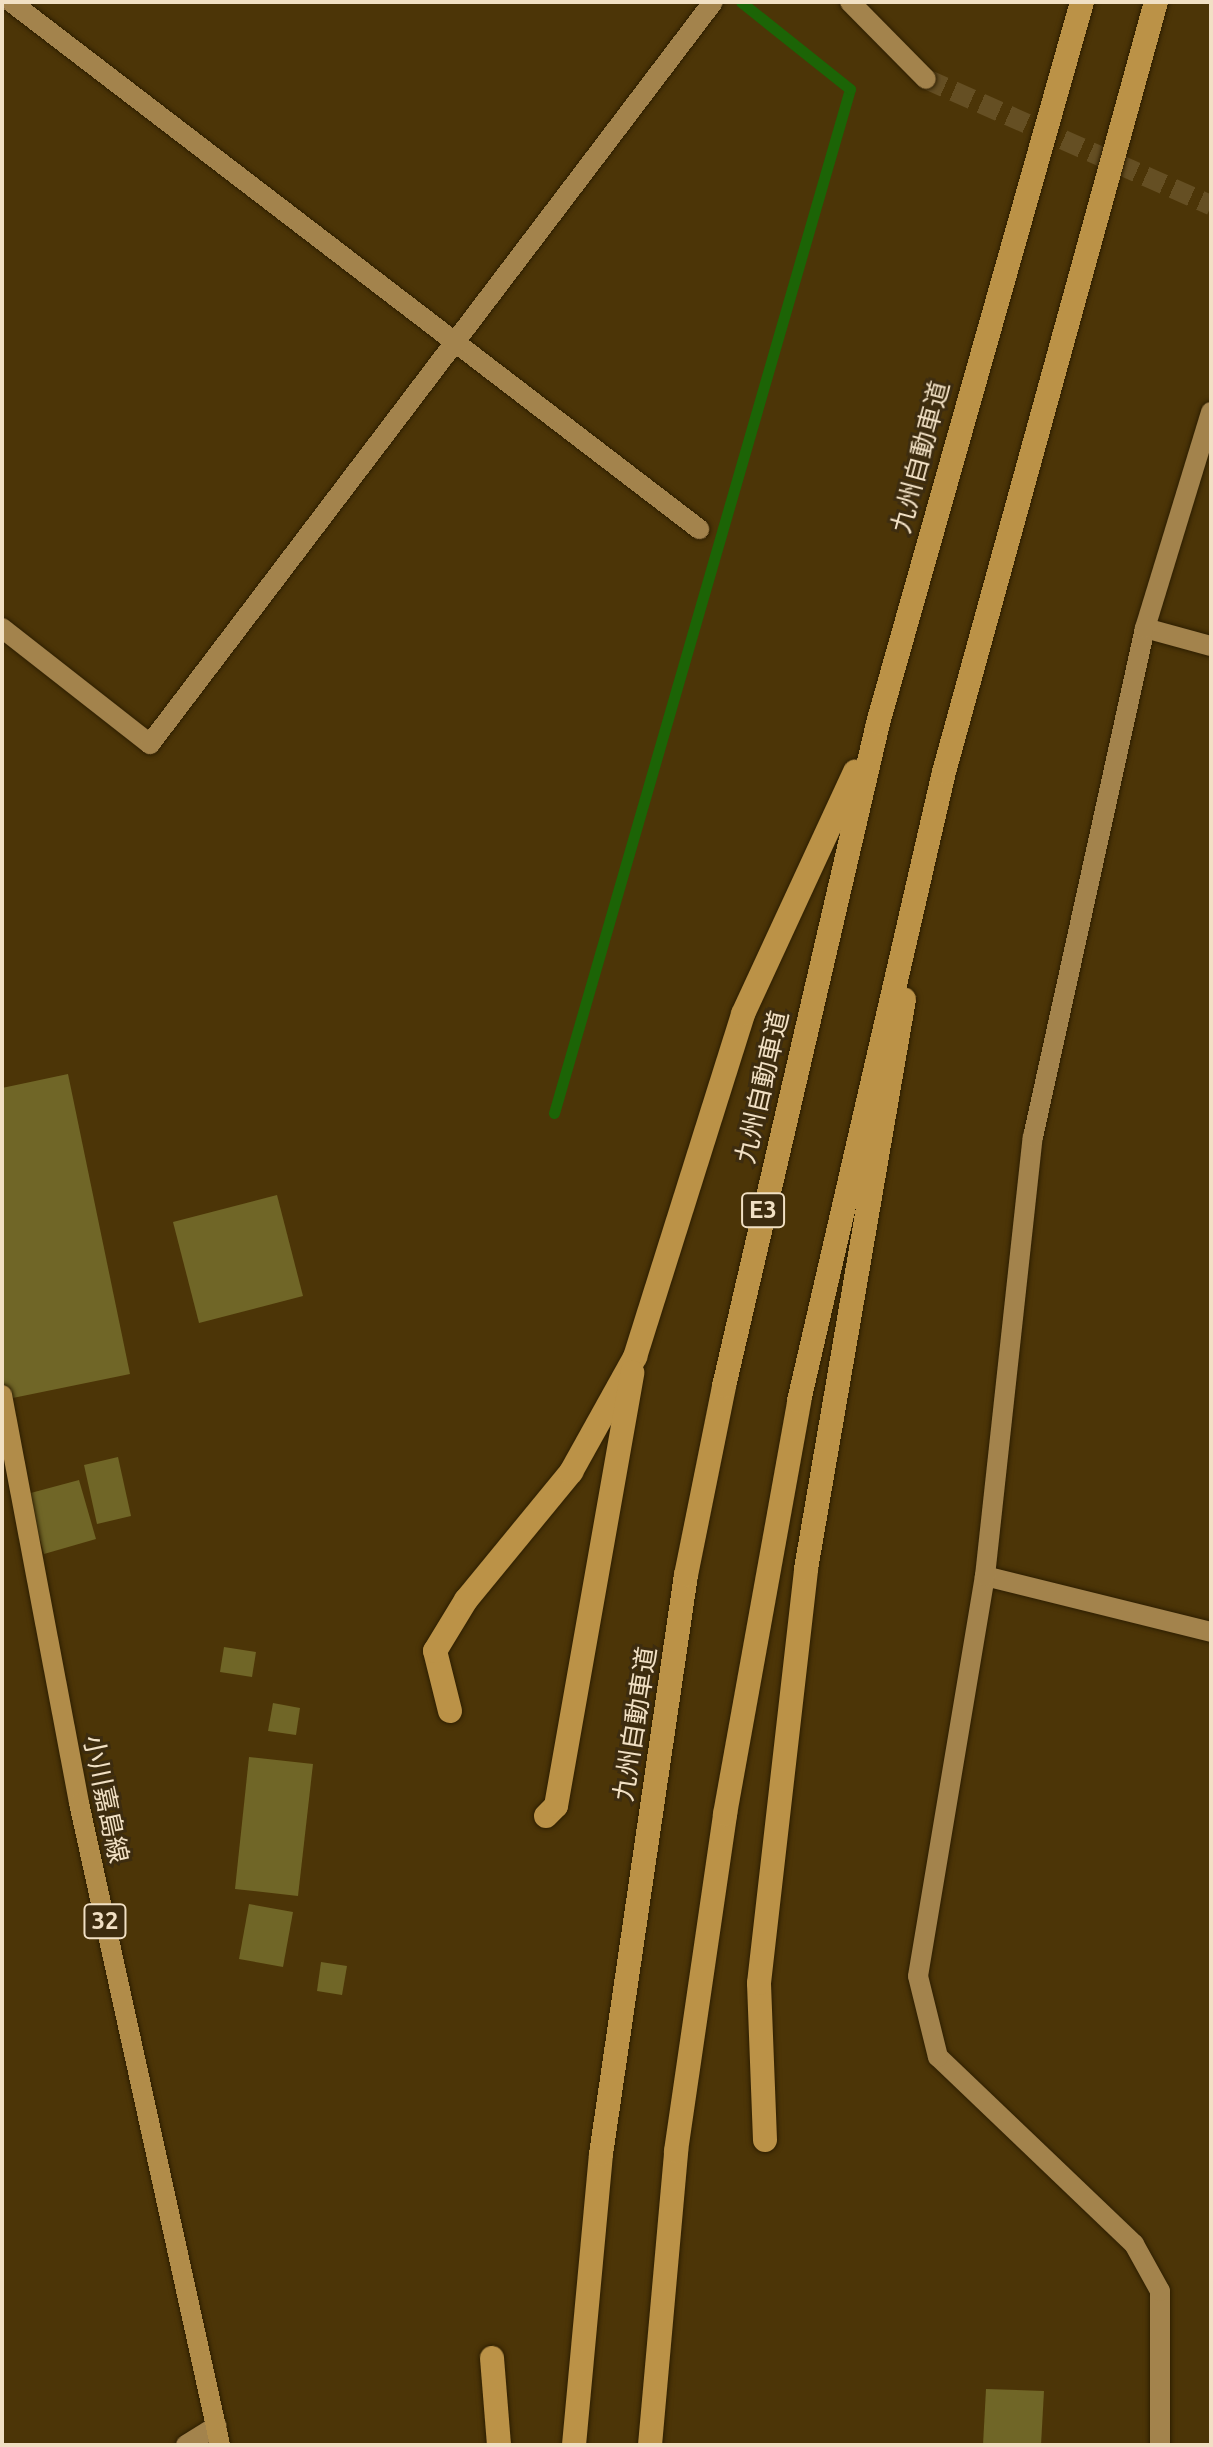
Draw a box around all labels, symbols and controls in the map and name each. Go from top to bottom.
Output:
street label: 九州自動車道 [885,378,955,536]
street label: 九州自動車道 [729,1007,795,1167]
road number: E3 [741,1190,785,1230]
street label: 九州自動車道 [607,1645,663,1803]
street label: 小川嘉島線 [77,1732,135,1866]
road number: 32 [83,1901,127,1941]

